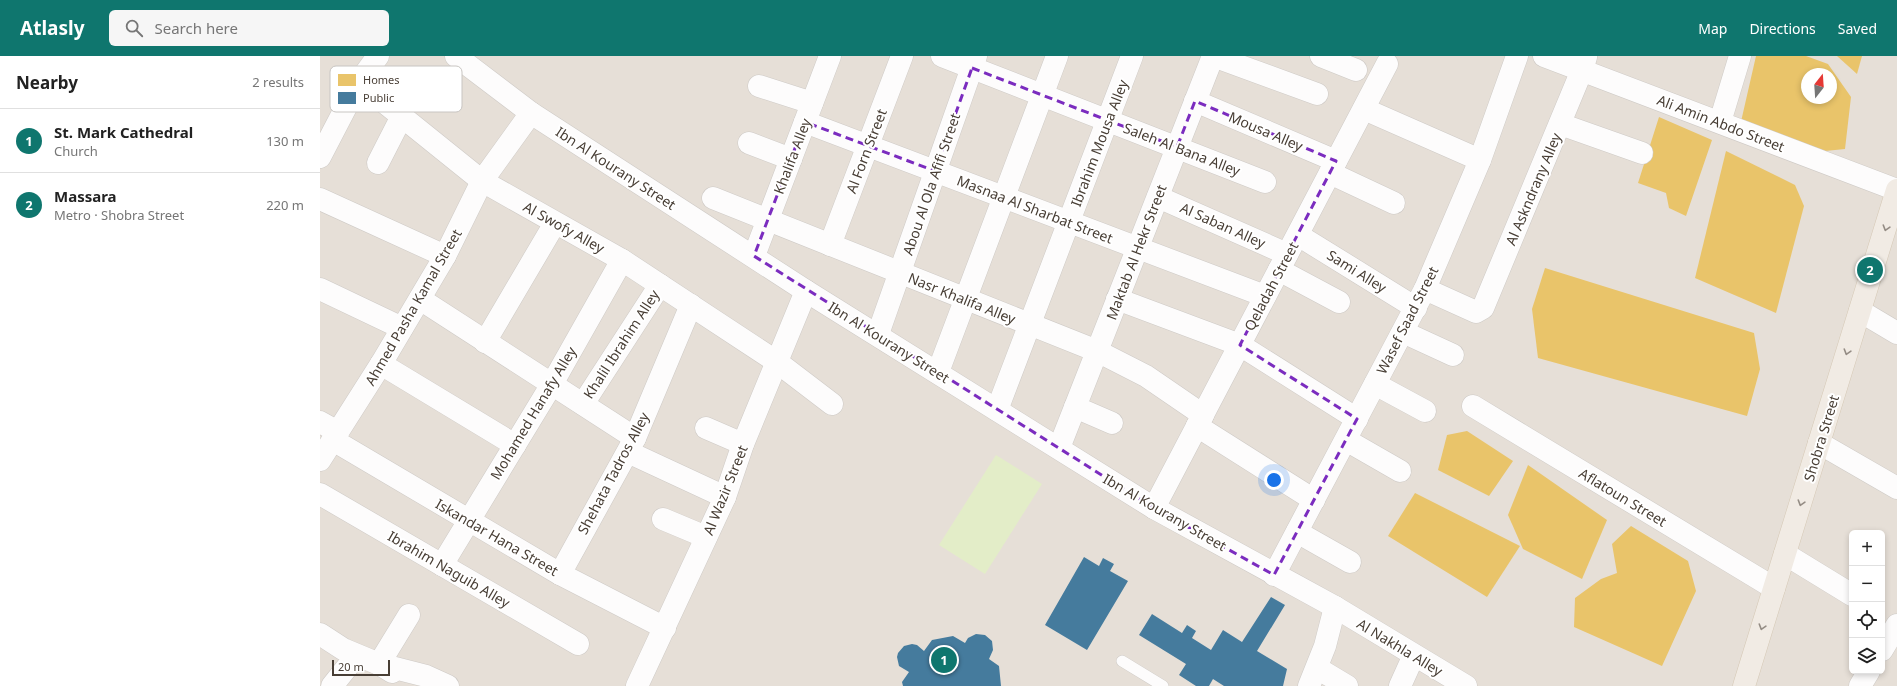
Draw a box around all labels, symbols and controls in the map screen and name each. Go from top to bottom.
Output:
search box [109,10,389,46]
text: Atlasly [20,15,85,41]
icon: search [123,17,145,39]
text: Search here [155,18,238,38]
text: Map [1698,19,1727,38]
text: Directions [1749,19,1816,38]
text: Saved [1838,19,1877,38]
legend [330,66,462,112]
north arrow [1801,68,1837,104]
text: Nearby [16,71,78,94]
text: Homes [363,72,400,87]
text: 2 results [252,73,304,91]
street label: Ibrahim Mousa Alley [1066,76,1132,209]
text: Public [363,90,394,105]
street label: Ali Amin Abdo Street [1655,90,1787,156]
street label: Al Forn Street [841,106,891,196]
street label: Mousa Alley [1226,107,1307,156]
street label: Abou Al Ola Afifi Street [898,110,964,258]
street label: Khalifa Alley [769,115,815,197]
street label: Saleh Al Bana Alley [1121,118,1244,180]
text: St. Mark Cathedral [54,122,193,142]
street label: Ibn Al Kourany Street [552,122,680,214]
street label: Al Askndrany Alley [1501,129,1566,248]
text: 1 [25,132,33,150]
text: 130 m [266,132,304,150]
text: Church [54,142,98,160]
street label: Masnaa Al Sharbat Street [954,170,1116,248]
street label: Maktab Al Hekr Street [1101,182,1171,322]
text: Massara [54,186,117,206]
text: 2 [25,196,33,214]
text: 220 m [266,196,304,214]
street label: Al Swofy Alley [520,197,609,258]
street label: Al Saban Alley [1177,198,1269,253]
text: Metro · Shobra Street [54,206,184,224]
one-way arrow [1882,224,1890,231]
street label: Ahmed Pasha Kamal Street [360,225,466,389]
street label: Qeladah Street [1240,238,1302,334]
street label: Sami Alley [1324,245,1391,297]
pin: 2 [1857,255,1883,285]
street label: Wasef Saad Street [1372,263,1442,377]
street label: Nasr Khalifa Alley [905,268,1019,329]
street label: Khalil Ibrahim Alley [579,285,664,402]
street label: Ibn Al Kourany Street [825,297,953,387]
street label: Mohamed Hanafy Alley [486,342,581,483]
one-way arrow [1843,348,1852,355]
street label: Shobra Street [1799,392,1843,484]
street label: Shehata Tadros Alley [573,408,654,537]
street label: Al Wazir Street [698,442,752,538]
street label: Aflatoun Street [1576,463,1670,531]
street label: Ibn Al Kourany Street [1100,469,1230,555]
your location [1264,470,1284,490]
street label: Iskandar Hana Street [432,494,562,580]
one-way arrow [1797,499,1806,506]
street label: Ibrahim Naguib Alley [384,526,514,612]
map controls [1849,530,1885,674]
button: + [1849,530,1885,566]
button: − [1849,566,1885,602]
button: locate [1849,602,1885,638]
street label: Al Nakhla Alley [1354,614,1447,681]
one-way arrow [1758,623,1767,630]
button: layers [1849,638,1885,674]
pin: 1 [931,645,957,675]
scale bar [332,658,390,677]
text: 20 m [338,659,364,674]

